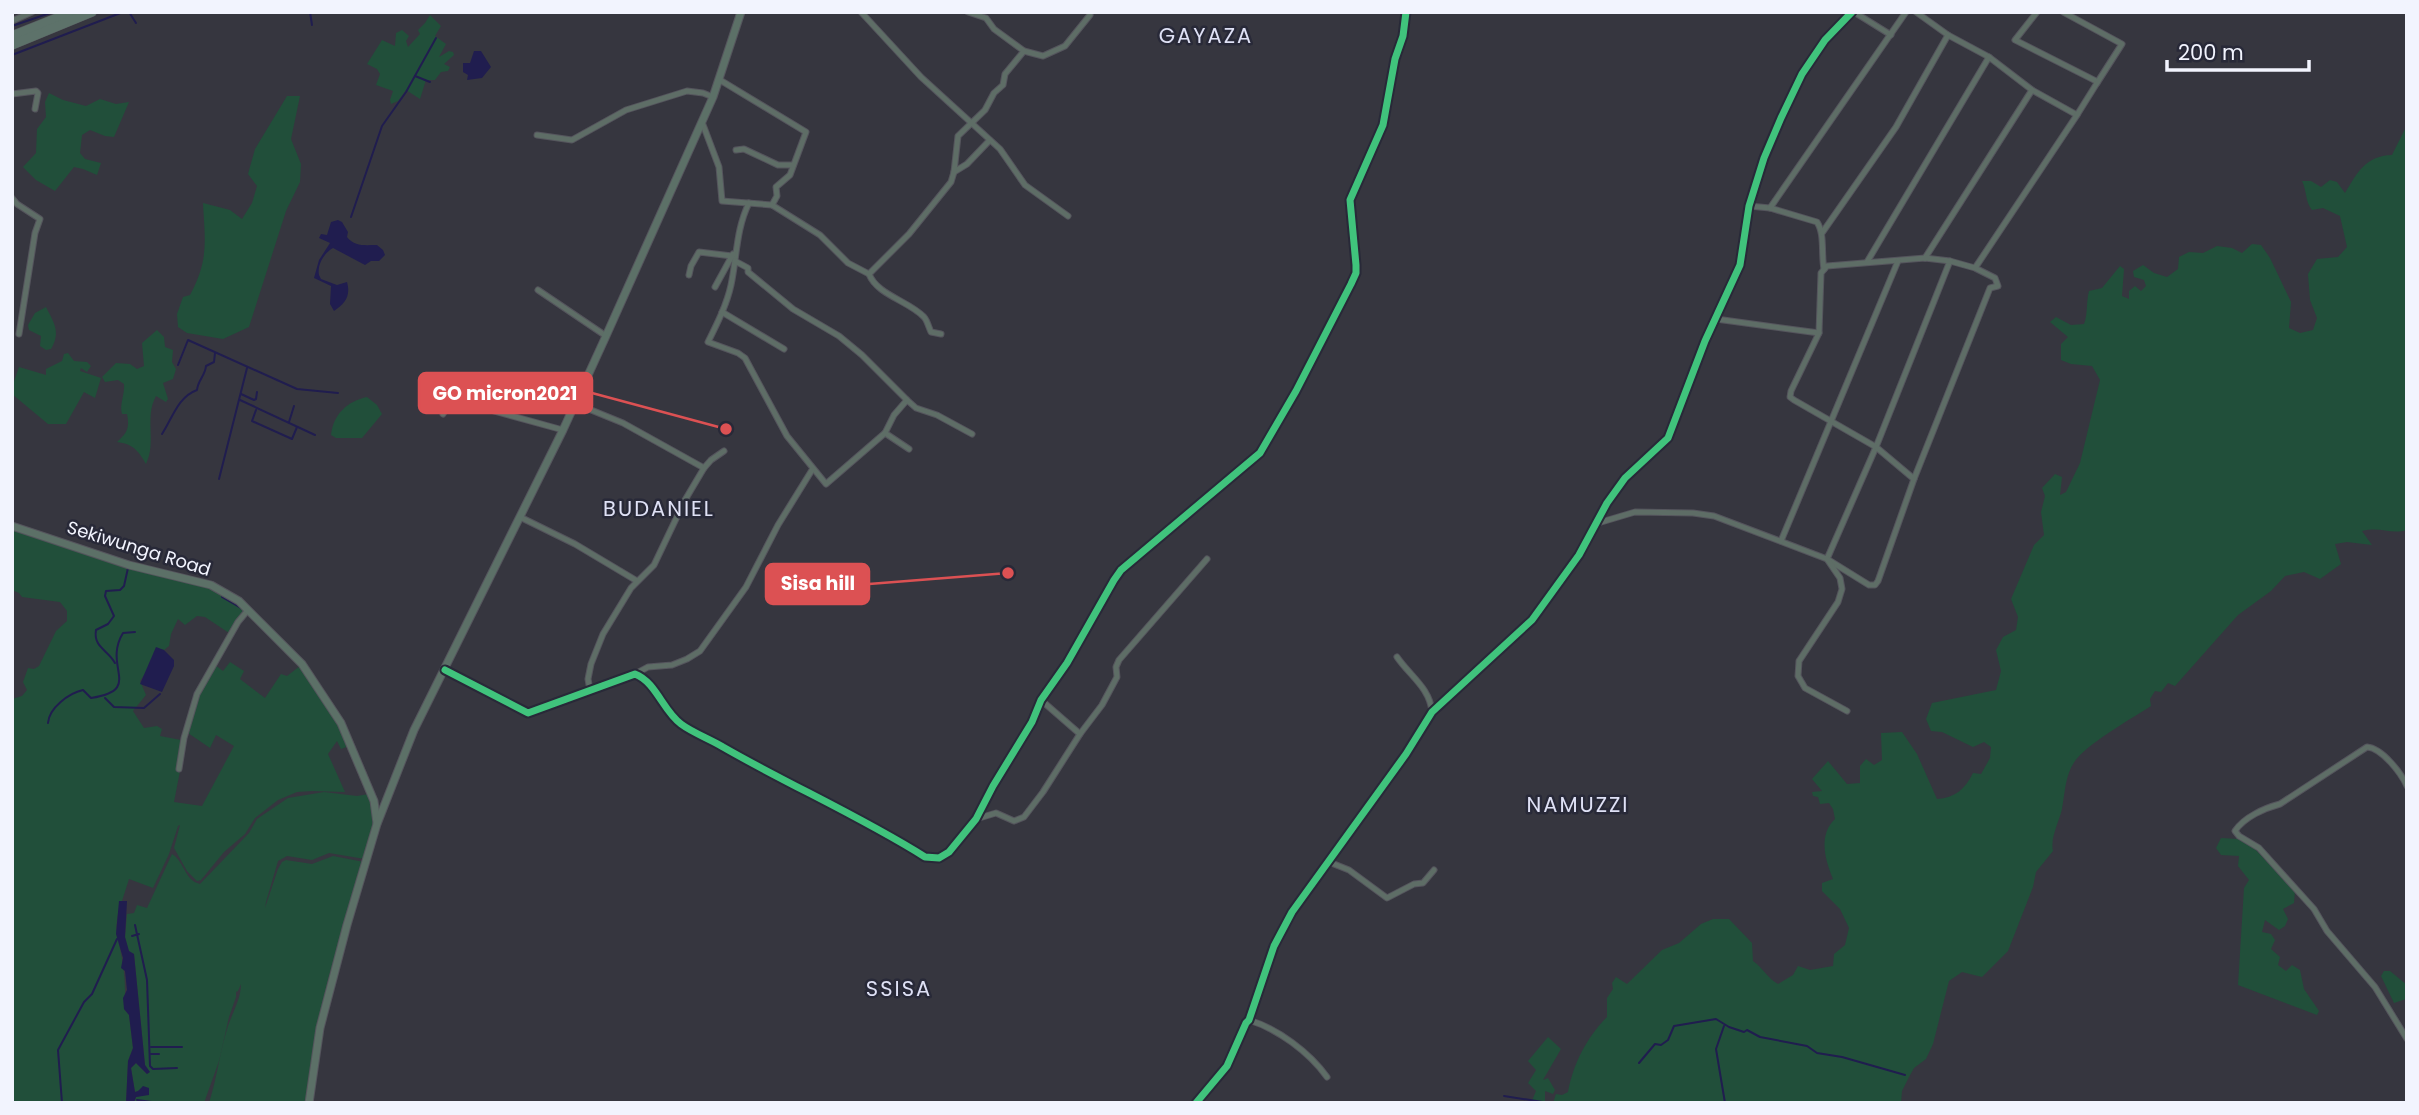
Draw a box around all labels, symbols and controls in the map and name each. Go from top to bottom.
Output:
district label: GAYAZA [1159,21,1253,50]
scale bar [2167,28,2309,72]
text: 200 m [2178,38,2244,67]
callout: GO micron2021 [419,373,592,413]
text: GO micron2021 [433,380,577,407]
district label: BUDANIEL [603,494,715,523]
street label: Sekiwunga Road [64,514,214,582]
callout: Sisa hill [766,564,869,604]
text: Sisa hill [781,570,855,597]
district label: NAMUZZI [1526,790,1630,819]
district label: SSISA [866,974,932,1003]

